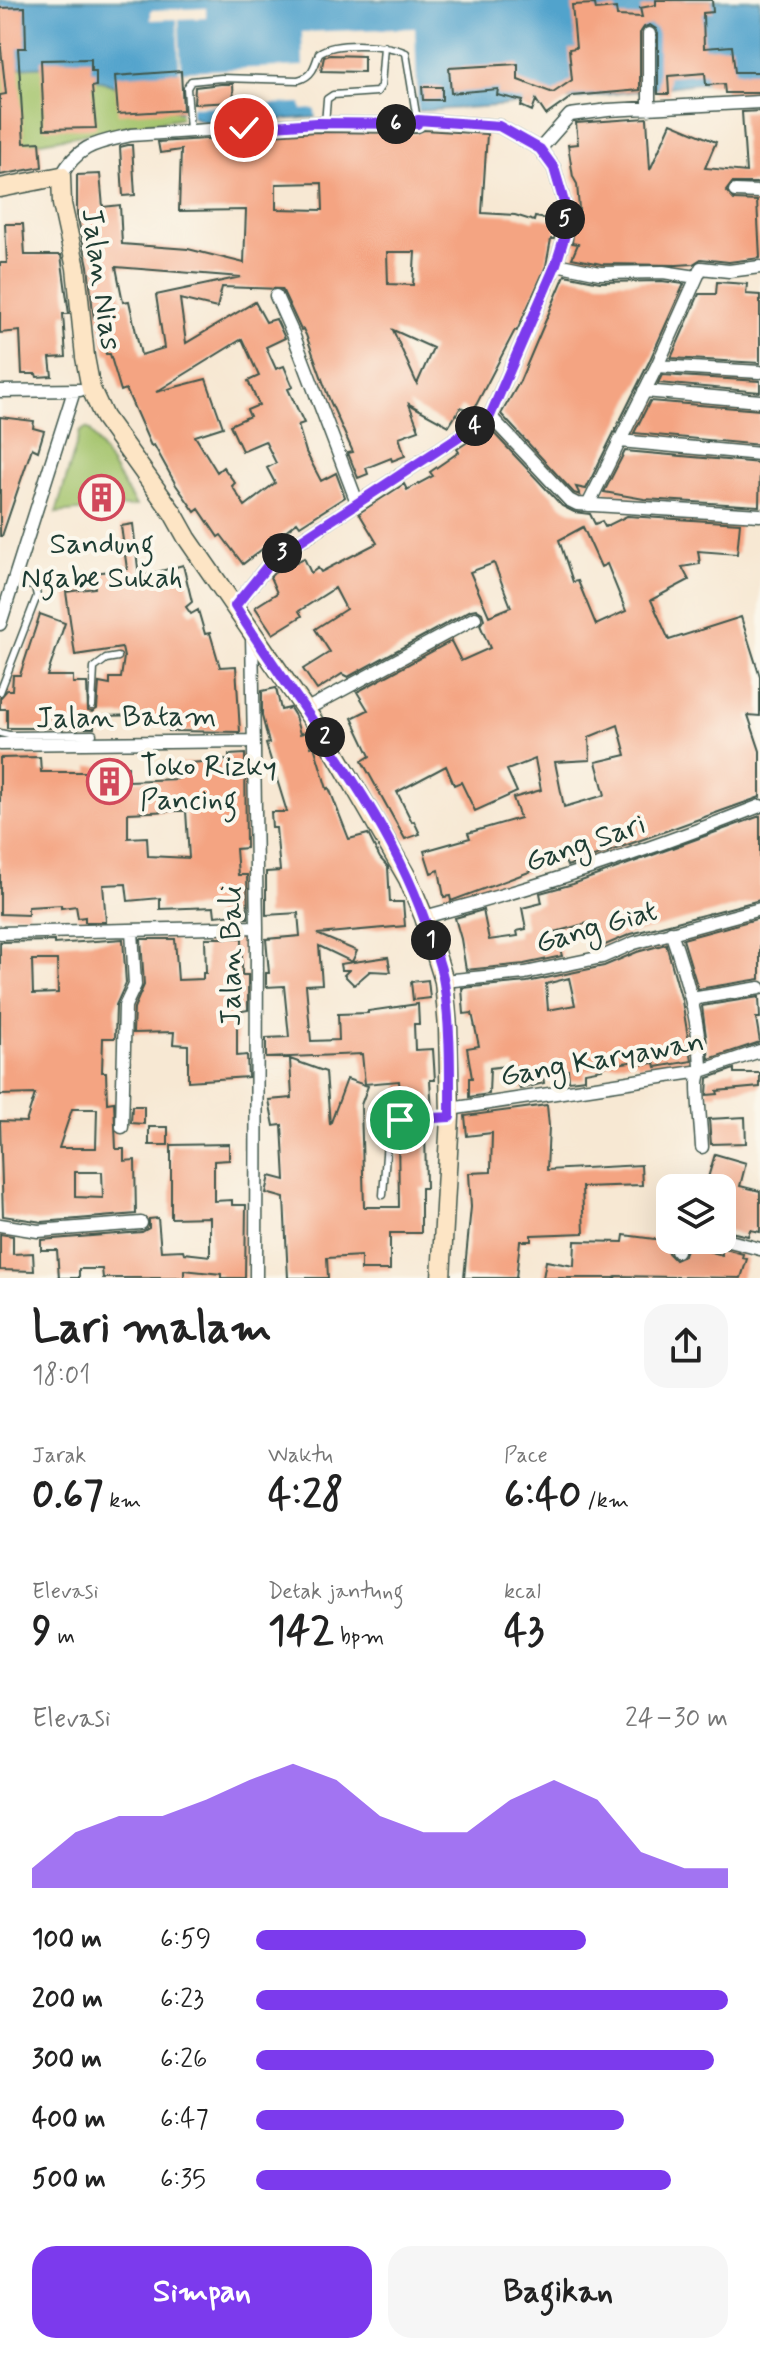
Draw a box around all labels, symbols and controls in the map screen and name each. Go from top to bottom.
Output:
pin [210,94,278,162]
pin: 6 [376,104,416,144]
icon: check [222,106,266,150]
text: 6 [390,110,402,138]
pin: 5 [545,199,585,239]
text: 5 [558,205,572,233]
street label: Jalan Nias [71,206,130,353]
pin: 4 [455,406,495,446]
text: 4 [469,412,481,440]
building icon: Sandung Ngabe Sukah [78,473,126,521]
place label: Sandung Ngabe Sukah [21,525,183,601]
pin: 3 [262,533,302,573]
text: 3 [277,539,287,567]
street label: Jalan Batam [35,696,217,739]
pin: 2 [305,717,345,757]
text: 2 [320,723,330,751]
place label: Toko Rizky Pancing [140,747,277,823]
building icon: Toko Rizky Pancing [85,758,133,806]
street label: Gang Sari [520,805,652,884]
street label: Jalan Bali [212,886,251,1026]
street label: Gang Giat [531,891,662,965]
pin: 1 [411,920,451,960]
text: 1 [426,926,436,954]
street label: Gang Karyawan [497,1022,708,1099]
pin [366,1086,434,1154]
icon: arrive [378,1098,422,1142]
map controls [656,1174,736,1254]
button: layers [656,1174,736,1254]
text: Lari malam [32,1300,272,1358]
button: share [644,1304,728,1388]
text: 18:01 [32,1359,91,1393]
text: Jarak [32,1442,86,1470]
text: Waktu [268,1442,333,1470]
text: Pace [504,1442,548,1470]
text: 0.67 [32,1470,103,1522]
text: 4:28 [268,1470,343,1522]
text: 6:40 [504,1470,581,1522]
text: km [103,1487,141,1515]
text: /km [581,1487,629,1515]
text: Elevasi [32,1578,98,1606]
text: Detak jantung [268,1578,404,1606]
text: kcal [504,1578,541,1606]
text: 9 [32,1606,52,1658]
text: 142 [268,1606,334,1658]
text: 43 [504,1606,544,1658]
text: m [52,1623,75,1651]
text: bpm [334,1623,384,1651]
text: Elevasi [32,1702,111,1736]
text: 24–30 m [625,1702,728,1736]
text: 100 m [32,1923,102,1957]
text: 6:59 [160,1923,211,1957]
text: 200 m [32,1983,103,2017]
text: 6:23 [160,1983,204,2017]
text: 300 m [32,2043,102,2077]
text: 6:26 [160,2043,207,2077]
text: 400 m [32,2103,105,2137]
text: 6:47 [160,2103,208,2137]
text: 500 m [32,2163,106,2197]
text: 6:35 [160,2163,206,2197]
button: Simpan [32,2246,372,2338]
button: Bagikan [388,2246,728,2338]

